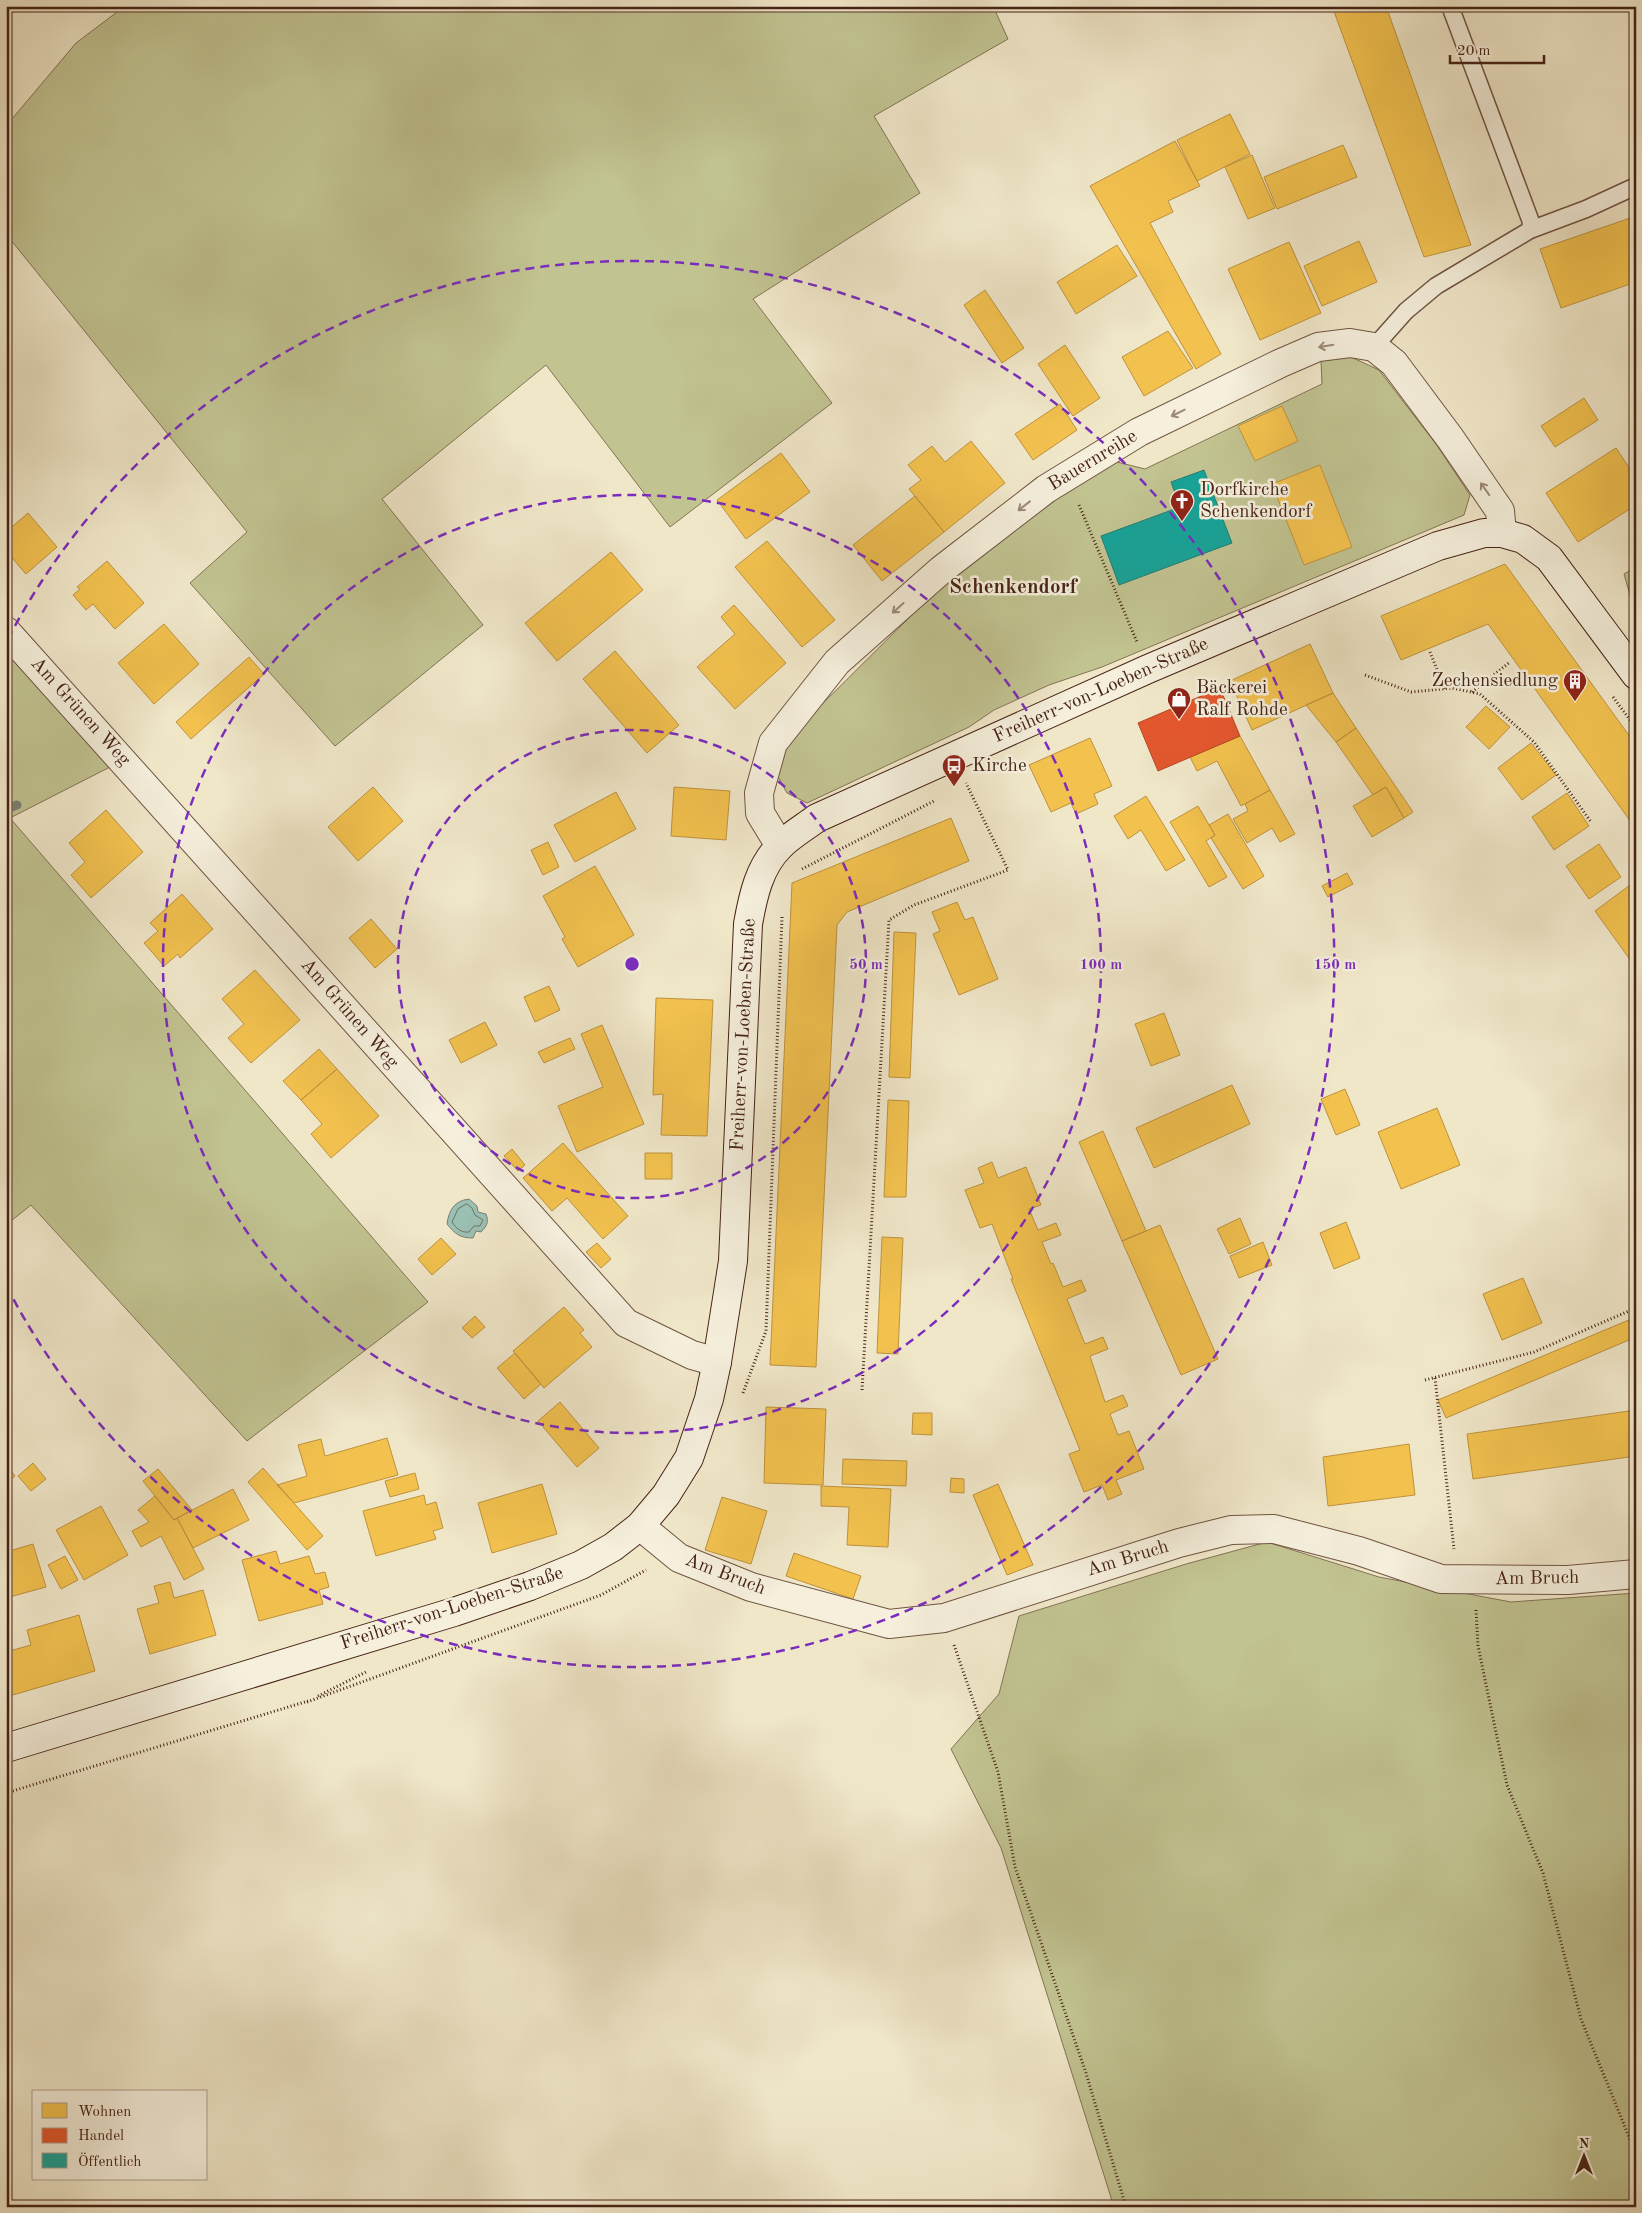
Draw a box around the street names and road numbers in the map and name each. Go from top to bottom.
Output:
street label: Bauernreihe [1045,427,1141,495]
street label: Freiherr-von-Loeben-Straße [991,635,1211,747]
street label: Am Grünen Weg [27,654,134,770]
street label: Freiherr-von-Loeben-Straße [728,918,760,1152]
street label: Am Grünen Weg [296,955,402,1073]
street label: Am Bruch [1085,1538,1171,1580]
street label: Am Bruch [682,1551,768,1599]
street label: Freiherr-von-Loeben-Straße [338,1564,566,1654]
street label: Am Bruch [1495,1569,1579,1589]

